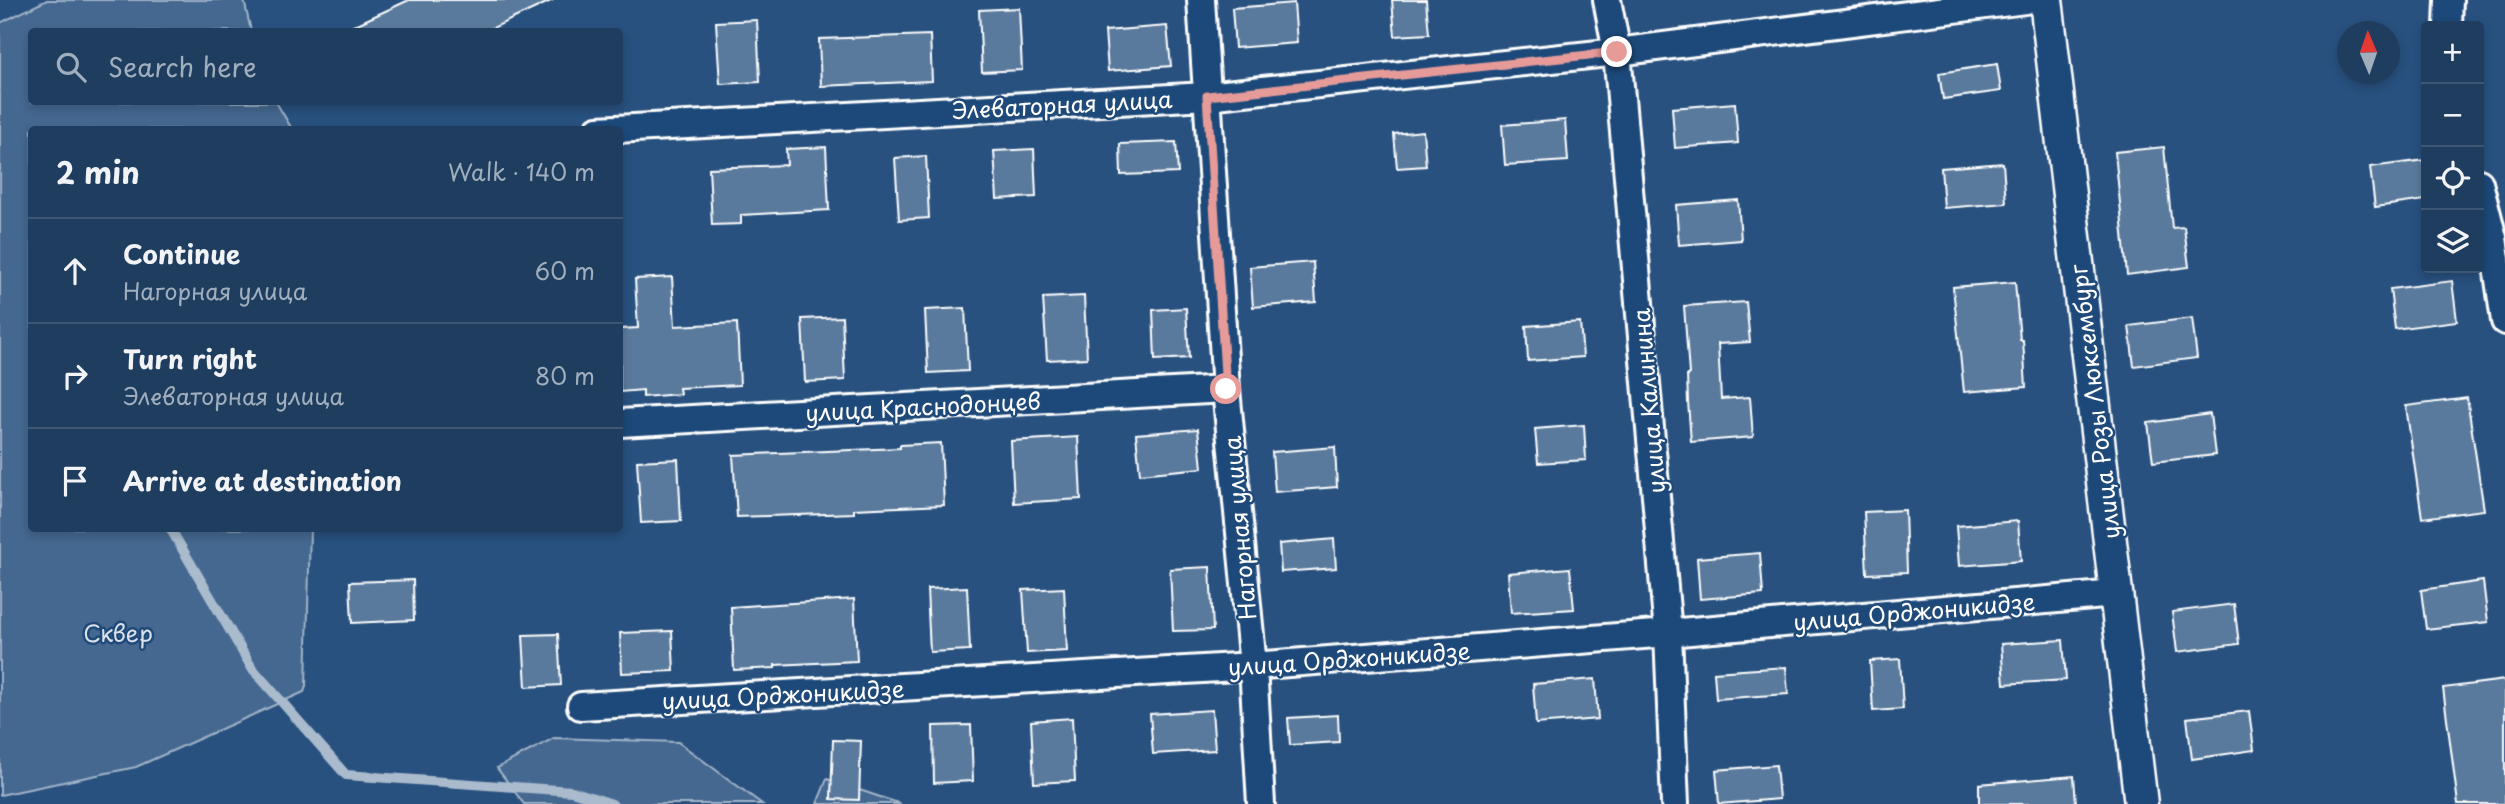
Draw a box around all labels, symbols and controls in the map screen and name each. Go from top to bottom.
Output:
north arrow [2337,21,2400,84]
map controls [2421,21,2484,273]
button: + [2421,21,2484,84]
search box [28,28,623,105]
route end [1601,36,1632,67]
text: Search here [108,47,257,86]
icon: search [52,48,90,86]
street label: Элеваторная улица [951,81,1174,127]
button: − [2421,84,2484,147]
button: locate [2421,147,2484,210]
text: 2 min [56,149,140,194]
text: Walk · 140 m [448,154,595,189]
button: layers [2421,210,2484,273]
text: Continue [123,234,240,273]
icon: ahead [56,252,94,290]
text: 60 m [535,253,595,288]
street label: улица Розы Люксембург [2060,262,2128,541]
text: Нагорная улица [123,273,307,308]
street label: улица Калинина [1622,306,1674,495]
text: Turn right [123,339,257,378]
icon: right [56,357,94,395]
text: 80 m [535,358,595,393]
route start [1210,373,1241,404]
text: Элеваторная улица [123,378,344,413]
street label: улица Краснодонцев [804,382,1042,430]
street label: Нагорная улица [1213,434,1264,621]
text: Arrive at destination [123,461,402,500]
icon: arrive [56,462,94,500]
street label: улица Орджоникидзе [1792,583,2036,639]
park label: Сквер [83,615,153,650]
street label: улица Орджоникидзе [1227,632,1471,684]
street label: улица Орджоникидзе [661,670,905,718]

